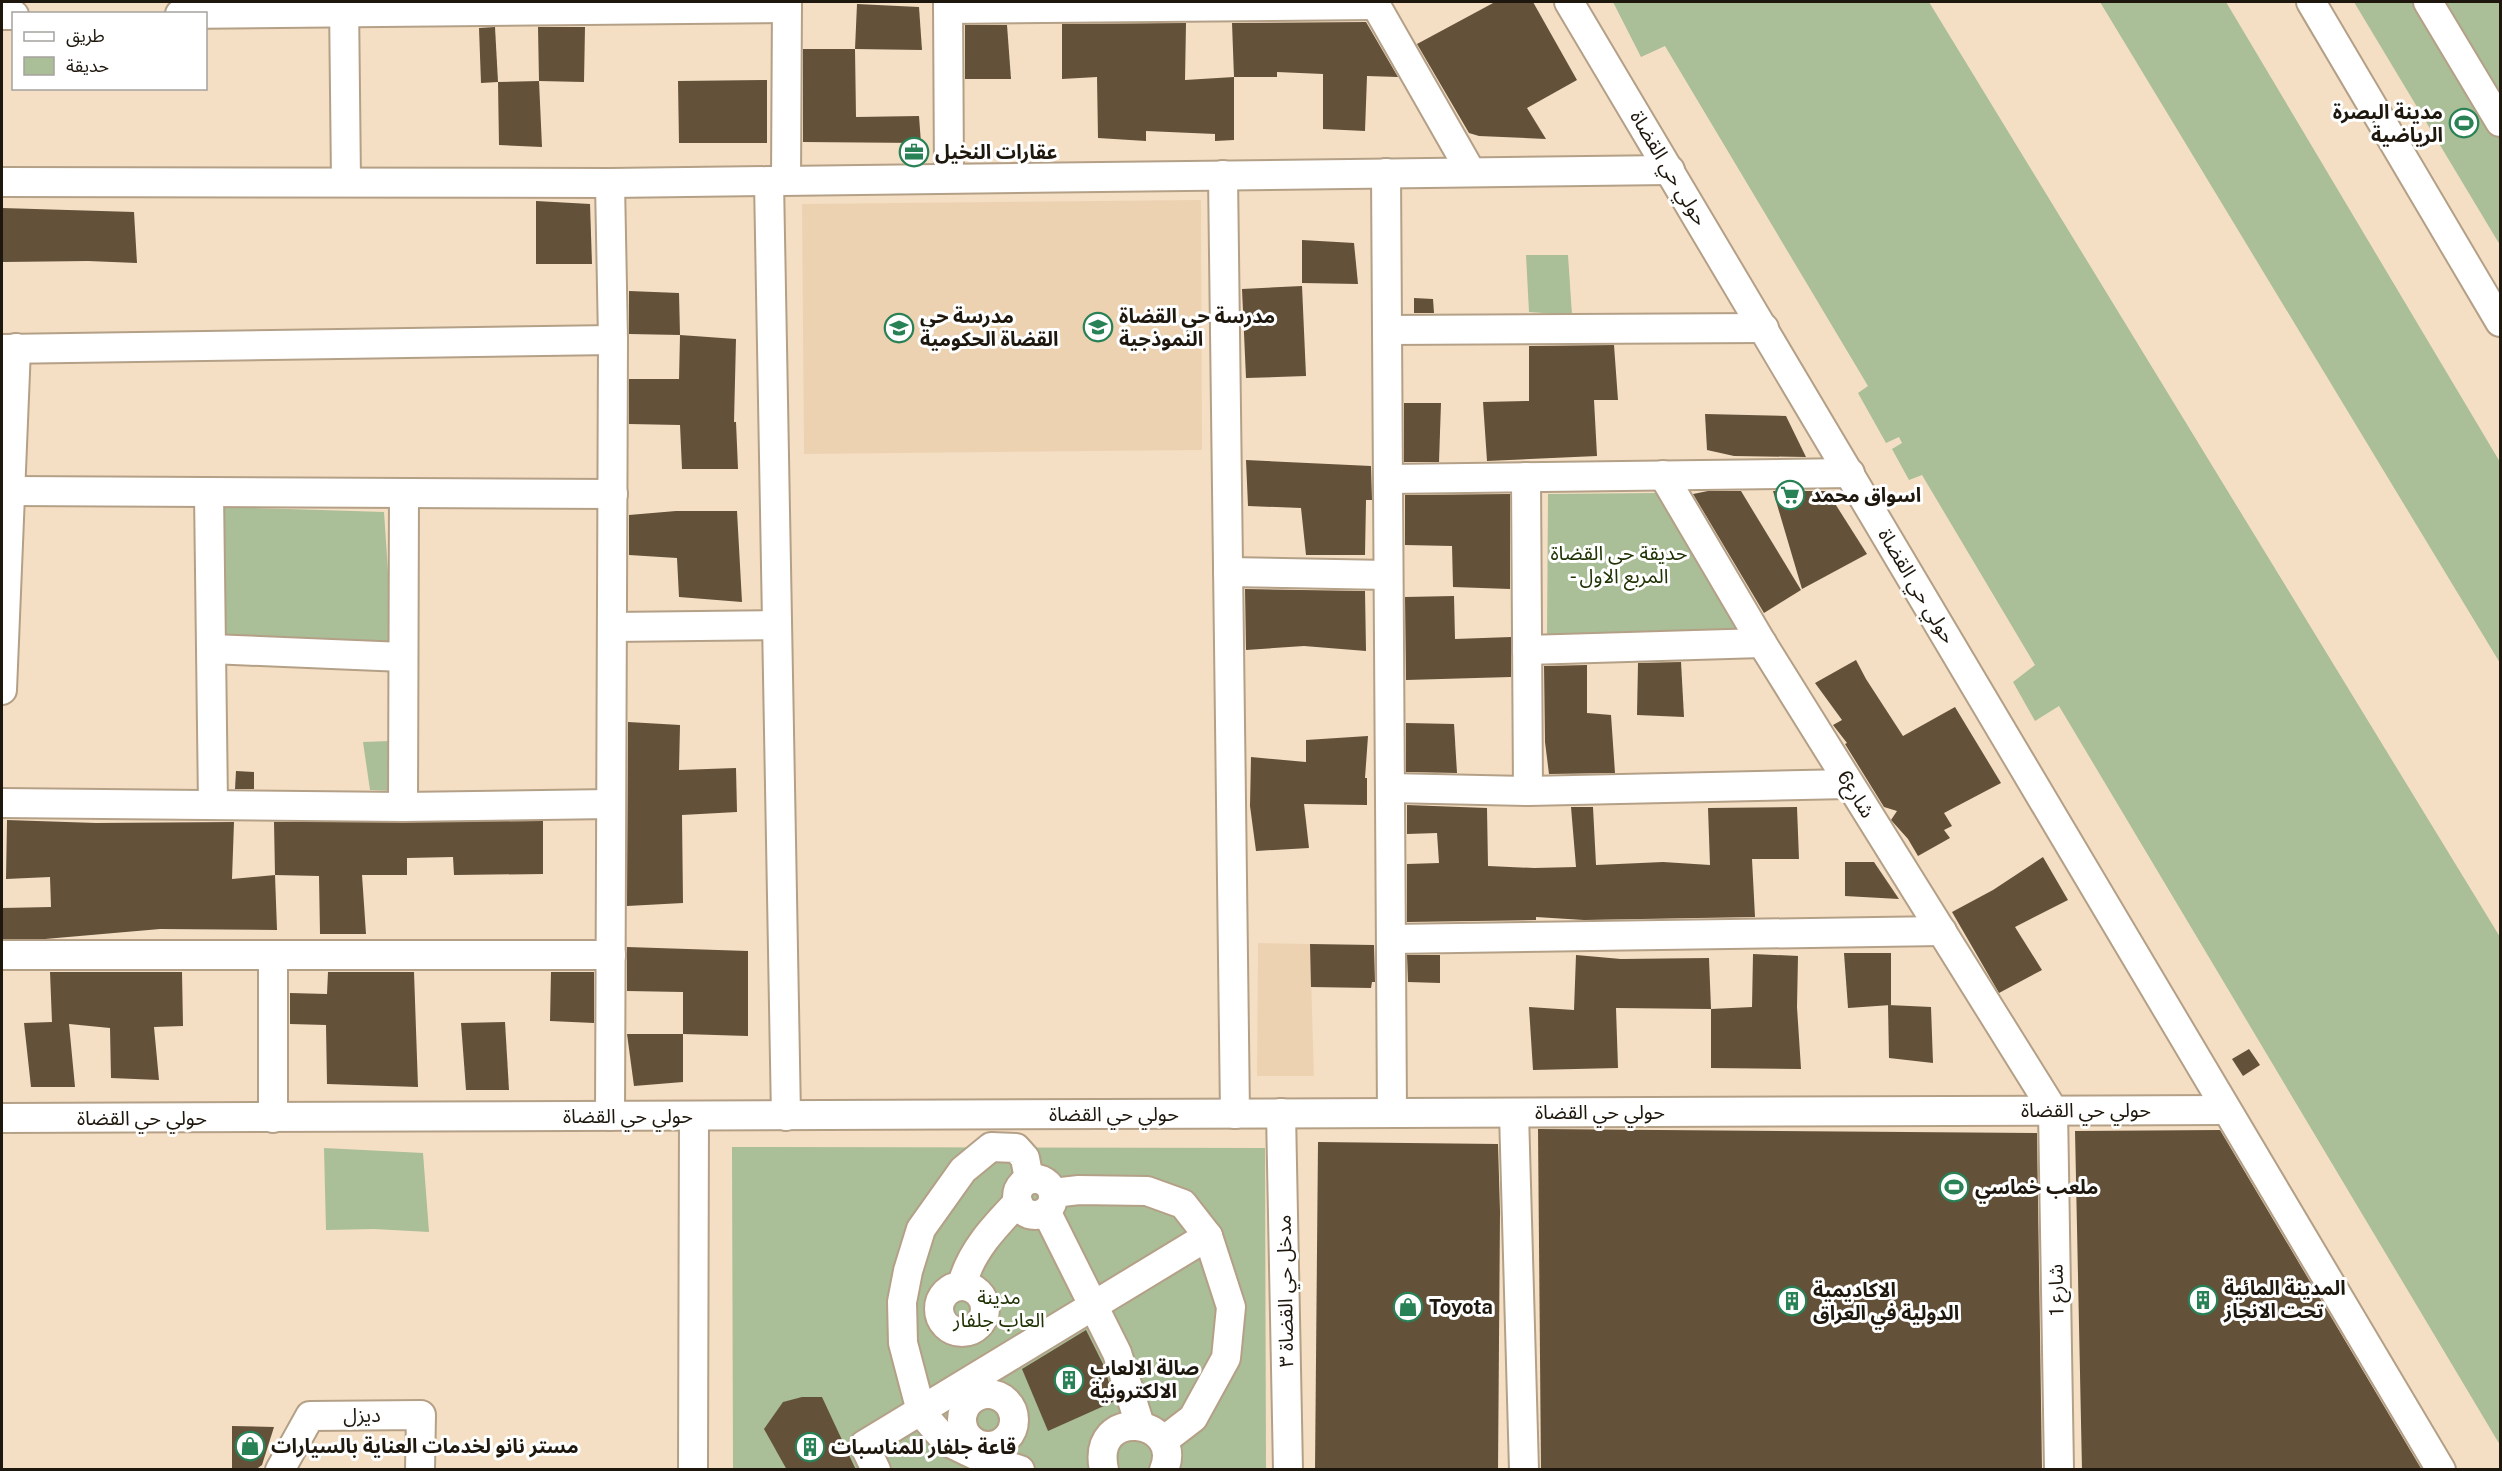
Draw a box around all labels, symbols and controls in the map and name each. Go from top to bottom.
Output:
legend [12,12,207,90]
text: طريق [66,25,105,47]
text: حديقة [66,55,109,76]
place label: مدينة البصرة الرياضية [2333,100,2443,147]
street label: حولي حي القضاة [1622,106,1713,232]
sports icon: مدينة البصرة الرياضية [2448,107,2480,139]
office icon: عقارات النخيل [898,136,930,168]
place label: عقارات النخيل [935,140,1057,164]
place label: مدرسة حي القضاة الحكومية [920,304,1058,351]
place label: مدرسة حي القضاة النموذجية [1119,304,1275,351]
school or university icon: مدرسة حي القضاة النموذجية [1082,311,1114,343]
school or university icon: مدرسة حي القضاة الحكومية [883,312,915,344]
supermarket icon: اسواق محمد [1774,479,1806,511]
place label: اسواق محمد [1811,483,1921,507]
street label: حولي حي القضاة [1870,524,1961,650]
park label: حديقة حي القضاة - المربع الاول [1551,541,1688,591]
street label: شارع6 [1830,766,1880,824]
street label: حولي حي القضاة [2021,1098,2151,1126]
street label: حولي حي القضاة [1535,1100,1665,1128]
street label: حولي حي القضاة [1049,1102,1179,1130]
street label: حولي حي القضاة [563,1104,693,1132]
street label: حولي حي القضاة [77,1106,207,1134]
sports icon: ملعب خماسي [1938,1171,1970,1203]
place label: ملعب خماسي [1975,1175,2098,1204]
street label: مدخل حي القضاة ٣ [1272,1214,1302,1368]
street label: شارع 1 [2044,1264,2071,1316]
place label: المدينة المائية تحت الانجاز [2223,1276,2346,1323]
place label: الاكاديمية الدولية في العراق [1813,1278,1959,1330]
building icon: المدينة المائية تحت الانجاز [2187,1284,2219,1316]
park label: مدينة العاب جلفار [952,1285,1045,1332]
building icon: الاكاديمية الدولية في العراق [1776,1285,1808,1317]
shop icon: Toyota [1392,1291,1424,1323]
place label: Toyota [1429,1295,1493,1319]
place label: صالة الالعاب الالكترونية [1090,1356,1199,1403]
building icon: صالة الالعاب الالكترونية [1053,1364,1085,1396]
street label: ديزل [343,1403,381,1427]
shop icon: مستر نانو لخدمات العناية بالسيارات [234,1430,266,1462]
building icon: قاعة جلفار للمناسبات [794,1431,826,1463]
place label: مستر نانو لخدمات العناية بالسيارات [271,1434,579,1458]
place label: قاعة جلفار للمناسبات [831,1435,1016,1459]

